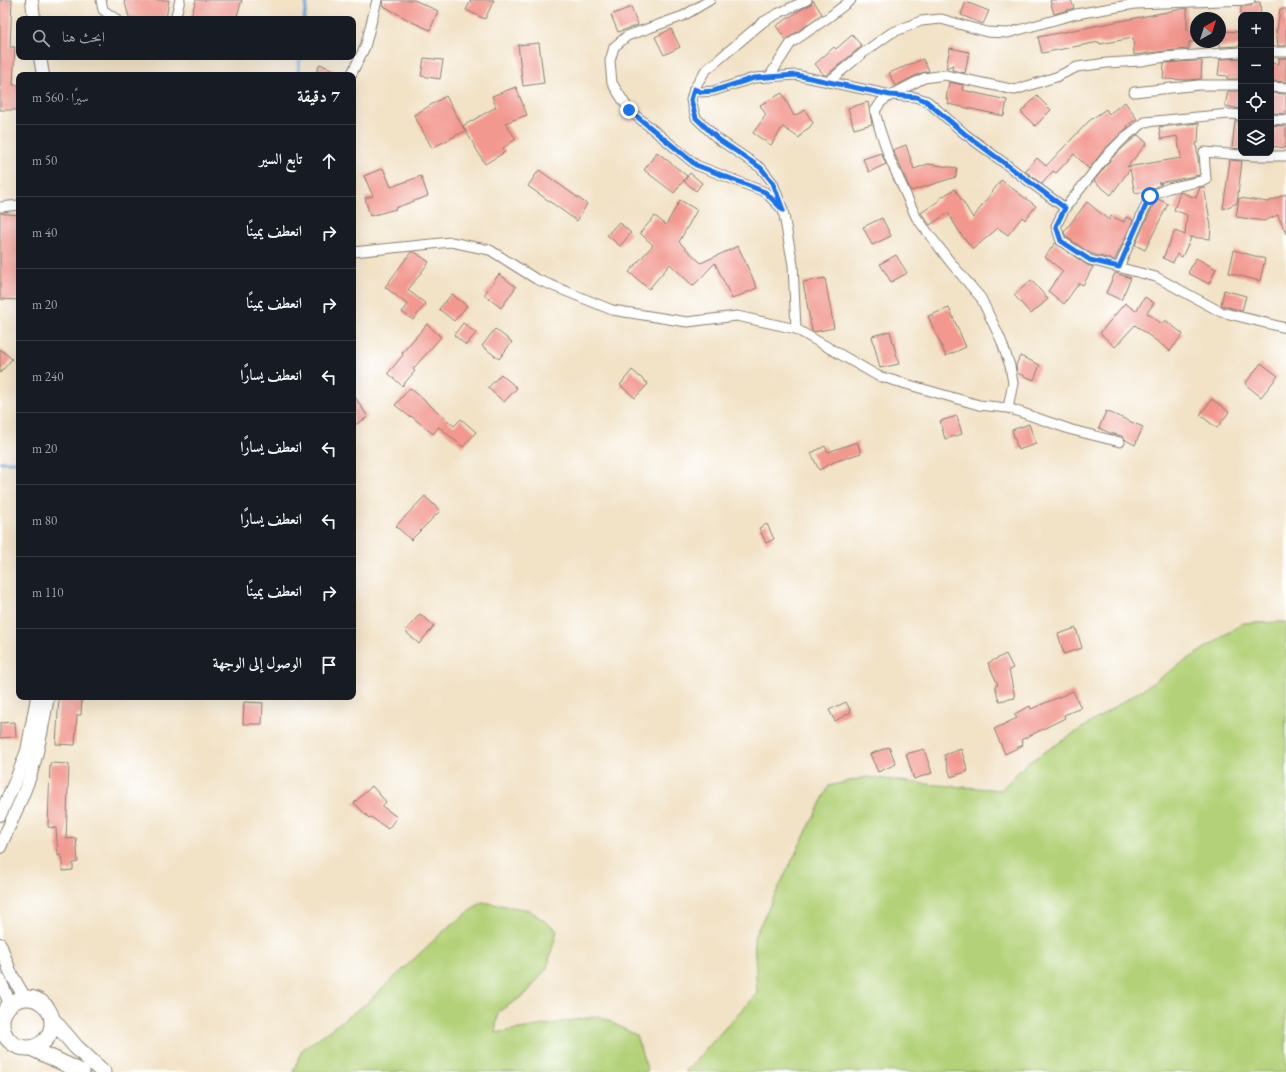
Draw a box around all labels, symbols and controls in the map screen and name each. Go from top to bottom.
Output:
north arrow [1190,12,1226,48]
map controls [1238,12,1274,156]
button: + [1238,12,1274,48]
search box [16,16,356,60]
icon: search [30,27,52,49]
text: ابحث هنا [62,27,105,46]
button: − [1238,48,1274,84]
button: locate [1238,84,1274,120]
text: 7 دقيقة [297,85,340,107]
text: سيرًا · 560 m [32,89,89,106]
route end [620,101,638,119]
button: layers [1238,120,1274,156]
text: تابع السير [259,149,302,168]
icon: ahead [318,150,340,172]
text: 50 m [32,152,57,169]
route start [1141,187,1159,205]
text: انعطف يمينًا [246,221,302,240]
icon: right [318,222,340,244]
text: 40 m [32,224,57,241]
text: انعطف يمينًا [246,293,302,312]
icon: right [318,294,340,316]
text: 20 m [32,296,57,313]
text: انعطف يسارًا [240,365,302,384]
icon: left [318,366,340,388]
text: 240 m [32,368,63,385]
text: انعطف يسارًا [240,437,302,456]
icon: left [318,438,340,460]
text: 20 m [32,440,57,457]
text: انعطف يسارًا [240,509,302,528]
icon: left [318,510,340,532]
text: 80 m [32,512,57,529]
text: انعطف يمينًا [246,581,302,600]
icon: right [318,582,340,604]
text: 110 m [32,584,63,601]
text: الوصول إلى الوجهة [213,653,302,672]
icon: arrive [318,654,340,676]

